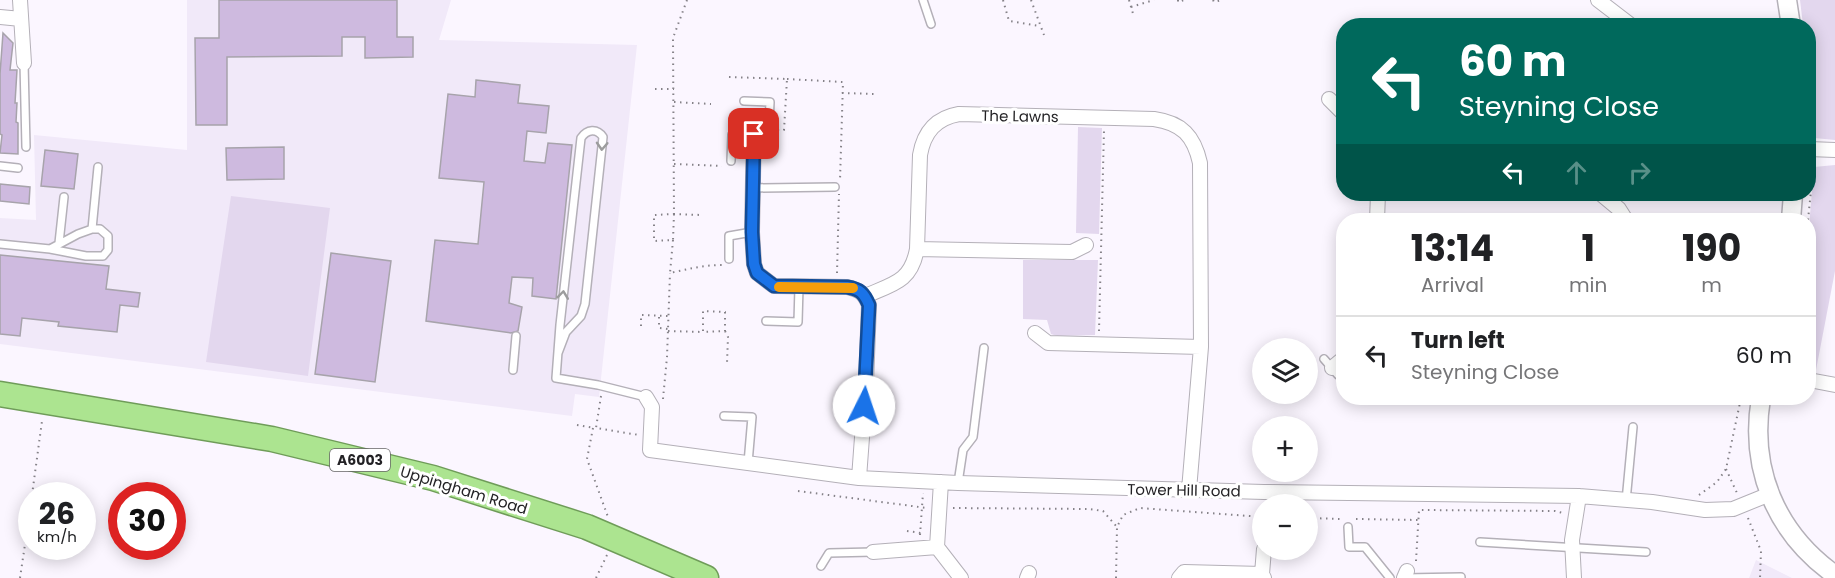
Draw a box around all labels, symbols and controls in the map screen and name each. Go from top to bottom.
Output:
text: 60 m [1459,32,1567,91]
icon: left [1360,42,1438,120]
text: Steyning Close [1459,88,1659,125]
street label: The Lawns [981,105,1059,127]
pin [728,108,779,159]
icon: arrive [737,117,770,150]
one-way arrow [595,142,608,151]
icon: left [1497,156,1530,189]
icon: ahead [1560,156,1593,189]
icon: right [1623,156,1656,189]
text: 13:14 [1411,223,1494,274]
text: 1 [1581,223,1595,274]
text: 190 [1682,223,1741,274]
text: Arrival [1421,271,1484,299]
text: min [1569,271,1607,299]
text: m [1701,271,1722,299]
one-way arrow [556,290,569,299]
text: Turn left [1411,325,1505,356]
map controls [1252,338,1318,560]
button: layers [1252,338,1318,404]
icon: left [1360,339,1393,372]
text: 60 m [1736,340,1792,371]
text: Steyning Close [1411,358,1559,386]
position arrow [832,374,896,438]
button: + [1252,416,1318,482]
road number: A6003 [330,449,390,471]
street label: Uppingham Road [398,461,530,519]
street label: Tower Hill Road [1127,479,1241,501]
speed limit sign: 30 [108,482,186,560]
text: 26 [39,492,75,535]
button: − [1252,494,1318,560]
text: km/h [37,526,77,547]

